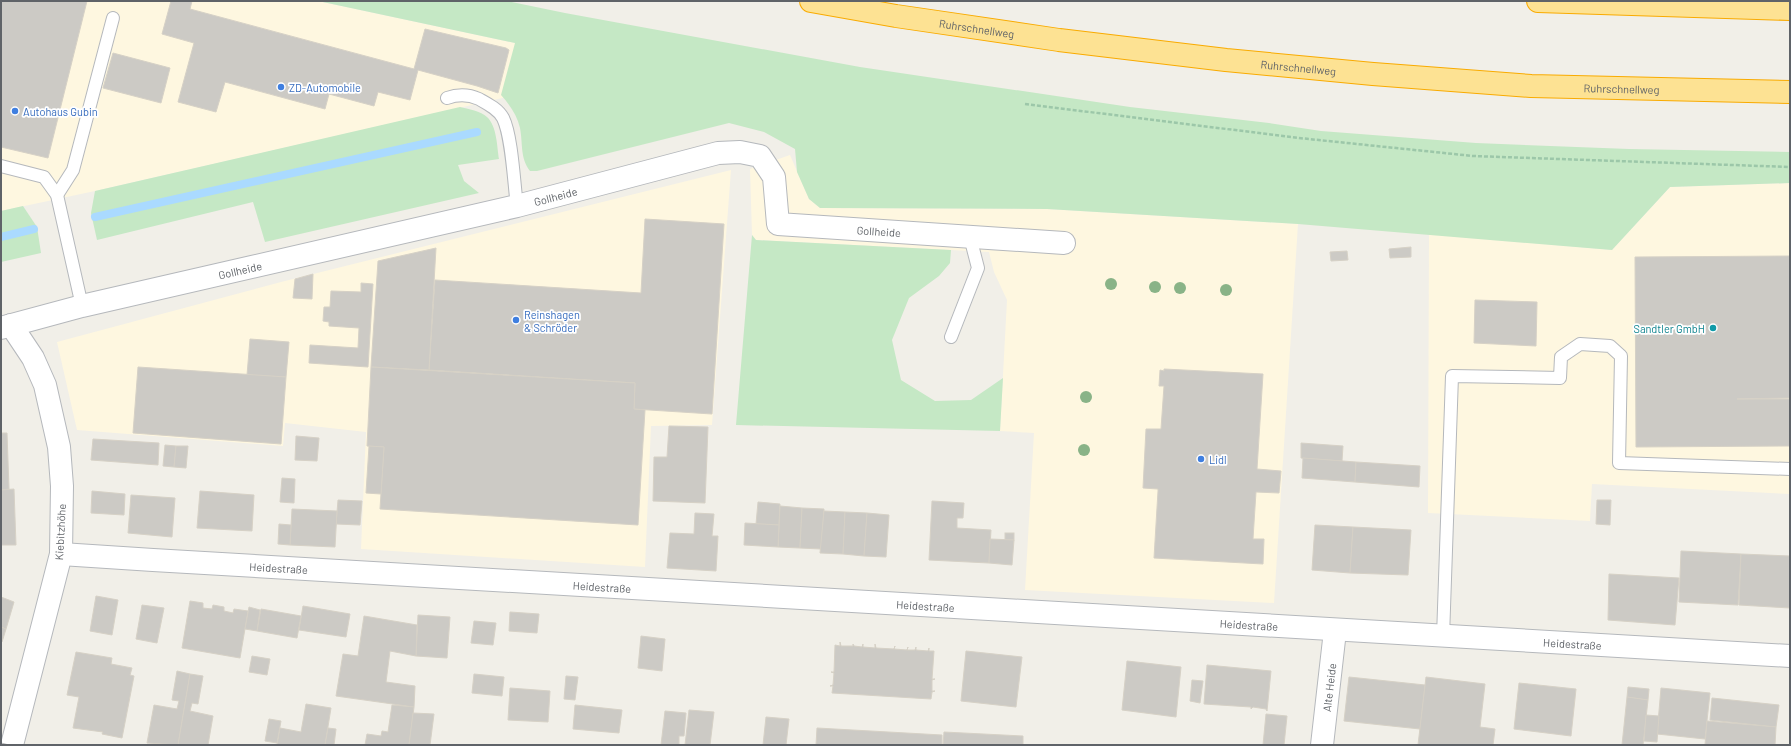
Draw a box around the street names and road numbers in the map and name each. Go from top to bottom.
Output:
street label: Ruhrschnellweg [938,16,1015,40]
street label: Ruhrschnellweg [1260,57,1337,77]
street label: Ruhrschnellweg [1584,81,1660,95]
street label: Gollheide [532,184,579,208]
street label: Gollheide [856,223,901,239]
street label: Gollheide [217,258,263,281]
street label: Kiebitzhöhe [52,503,68,561]
street label: Heidestraße [249,559,308,576]
street label: Heidestraße [572,578,632,595]
street label: Heidestraße [896,597,955,614]
street label: Heidestraße [1219,616,1279,632]
street label: Heidestraße [1543,635,1602,651]
street label: Alte Heide [1319,662,1338,712]

